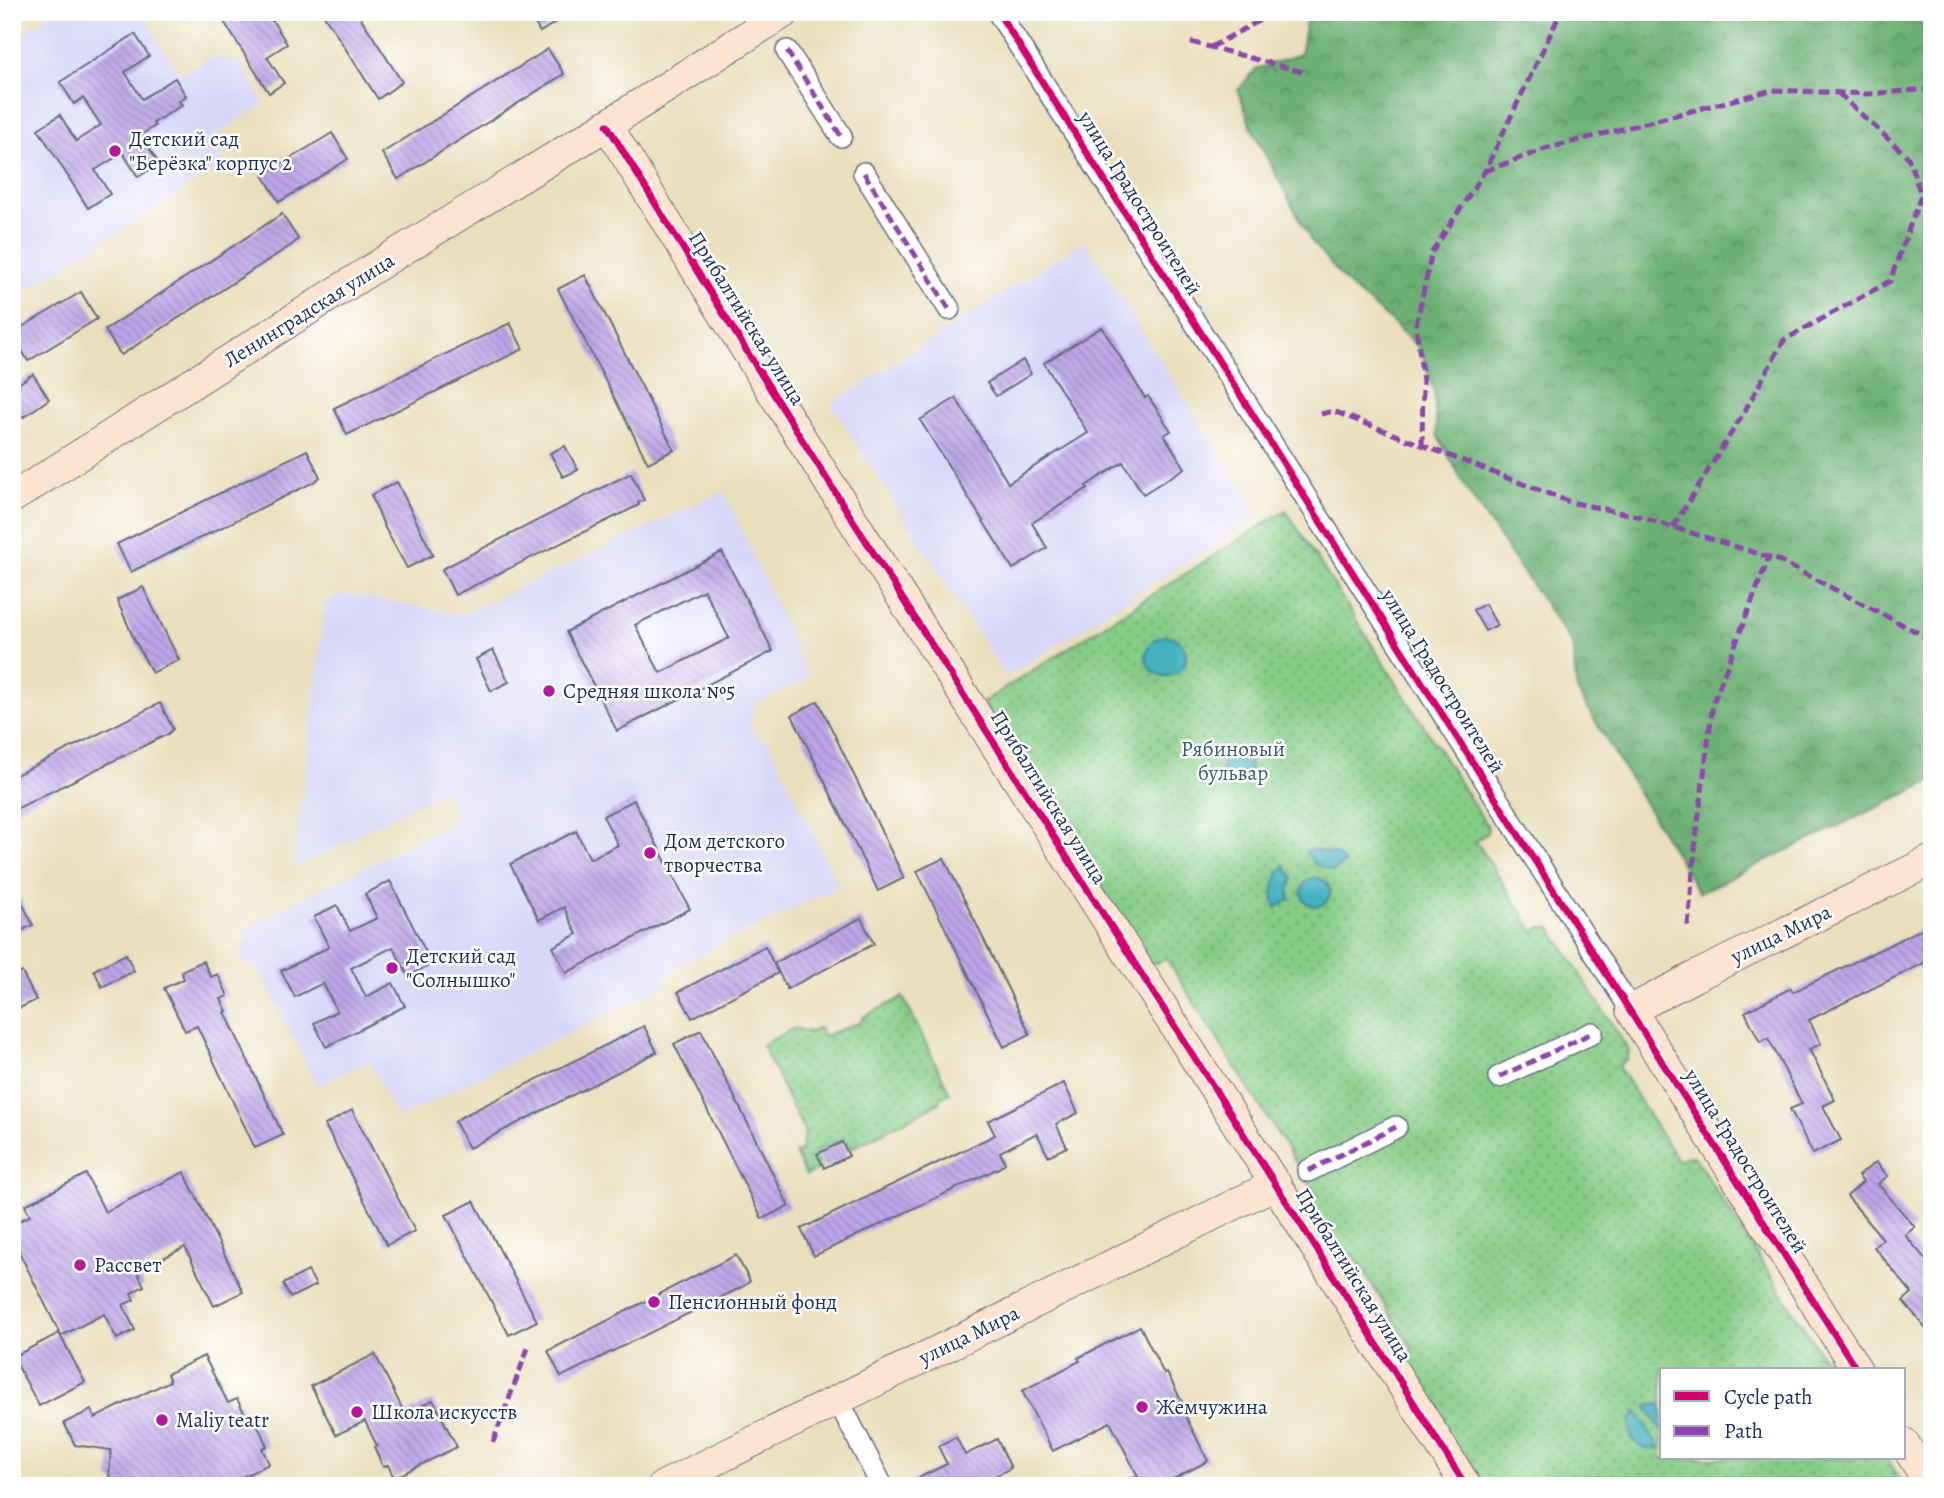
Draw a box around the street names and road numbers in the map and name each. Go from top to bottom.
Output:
street label: улица Градостроителей [1071,105,1208,301]
street label: Прибалтийская улица [682,226,812,411]
street label: Ленинградская улица [218,246,400,374]
street label: улица Градостроителей [1374,583,1511,779]
street label: Прибалтийская улица [984,705,1114,890]
street label: улица Мира [1725,898,1836,971]
street label: улица Градостроителей [1677,1063,1814,1259]
street label: Прибалтийская улица [1289,1183,1419,1368]
street label: улица Мира [913,1299,1024,1372]

